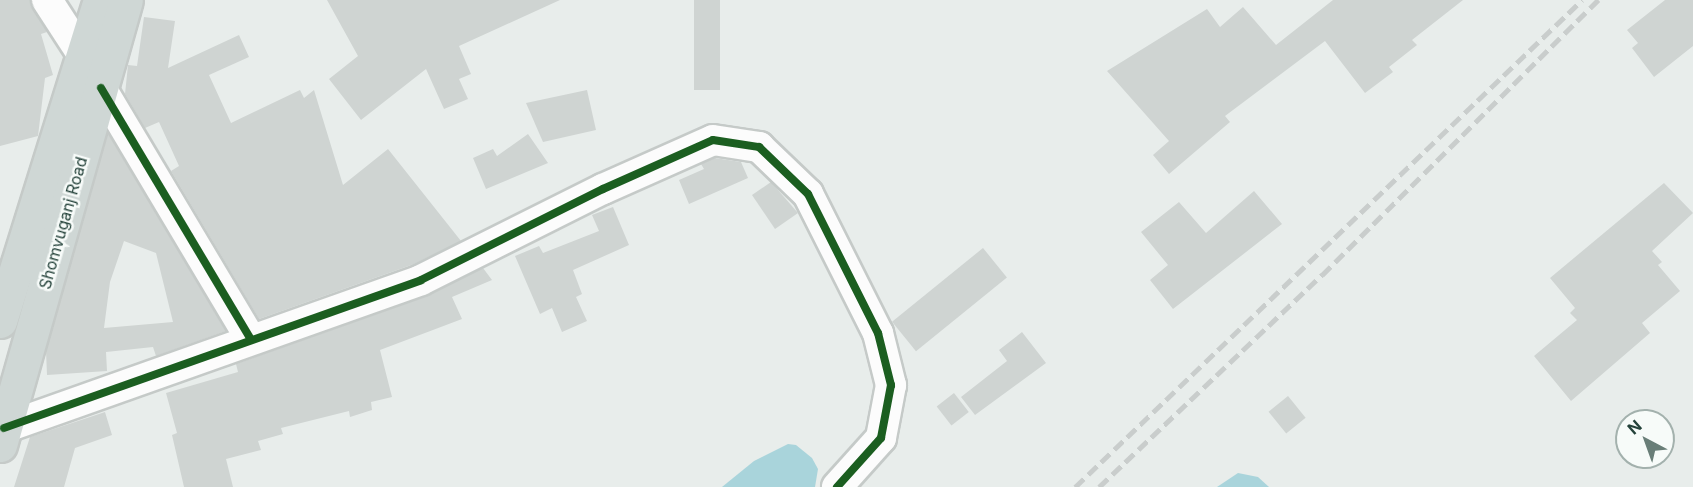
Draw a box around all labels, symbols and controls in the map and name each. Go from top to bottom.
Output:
street label: Shomvuganj Road [35,155,91,291]
north arrow [1615,409,1675,469]
text: N [1623,415,1646,438]

